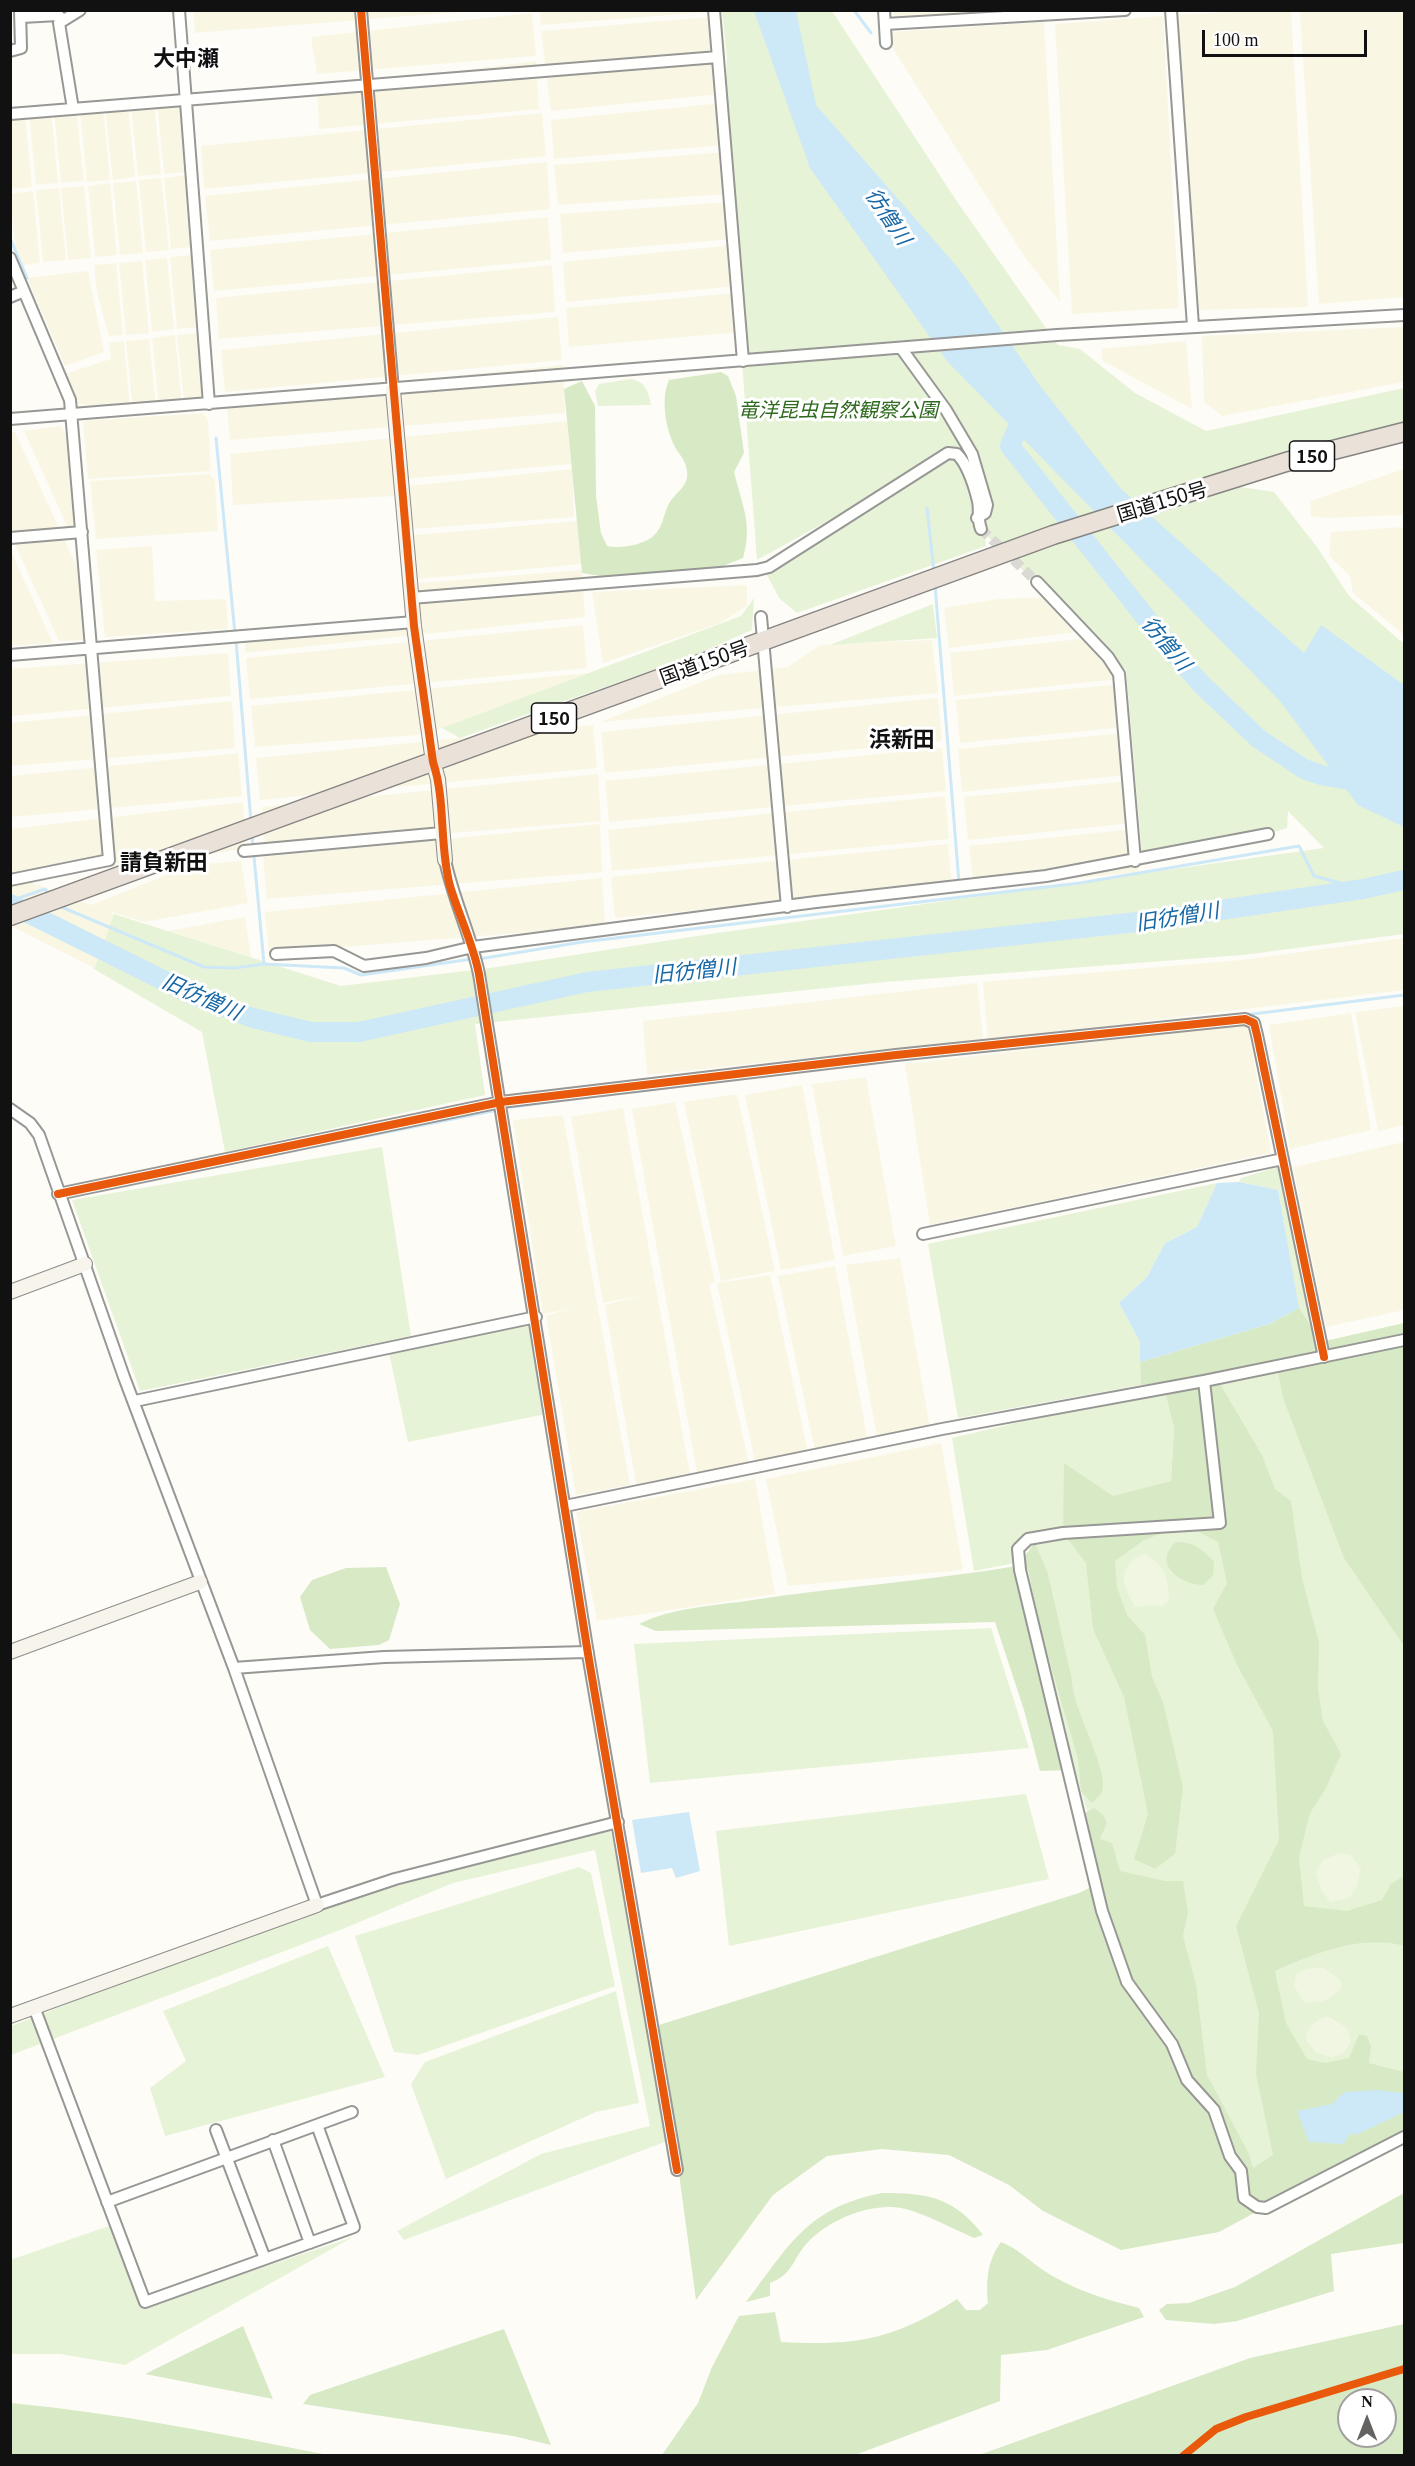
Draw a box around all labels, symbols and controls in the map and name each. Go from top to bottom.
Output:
scale bar [1205,18,1370,56]
text: 100 m [1213,30,1259,50]
district label: 大中瀬 [153,45,219,71]
water label: 彷僧川 [861,183,917,249]
park label: 竜洋昆虫自然観察公園 [738,397,938,421]
road number: 150 [1290,441,1334,471]
street label: 国道150号 [1114,476,1210,526]
water label: 彷僧川 [1137,611,1197,675]
street label: 国道150号 [656,635,752,689]
road number: 150 [532,703,576,733]
district label: 浜新田 [869,726,935,752]
district label: 請負新田 [120,849,208,875]
water label: 旧彷僧川 [1134,897,1220,935]
water label: 旧彷僧川 [651,953,737,987]
water label: 旧彷僧川 [159,967,245,1025]
north arrow [1337,2388,1397,2448]
text: N [1361,2393,1373,2410]

